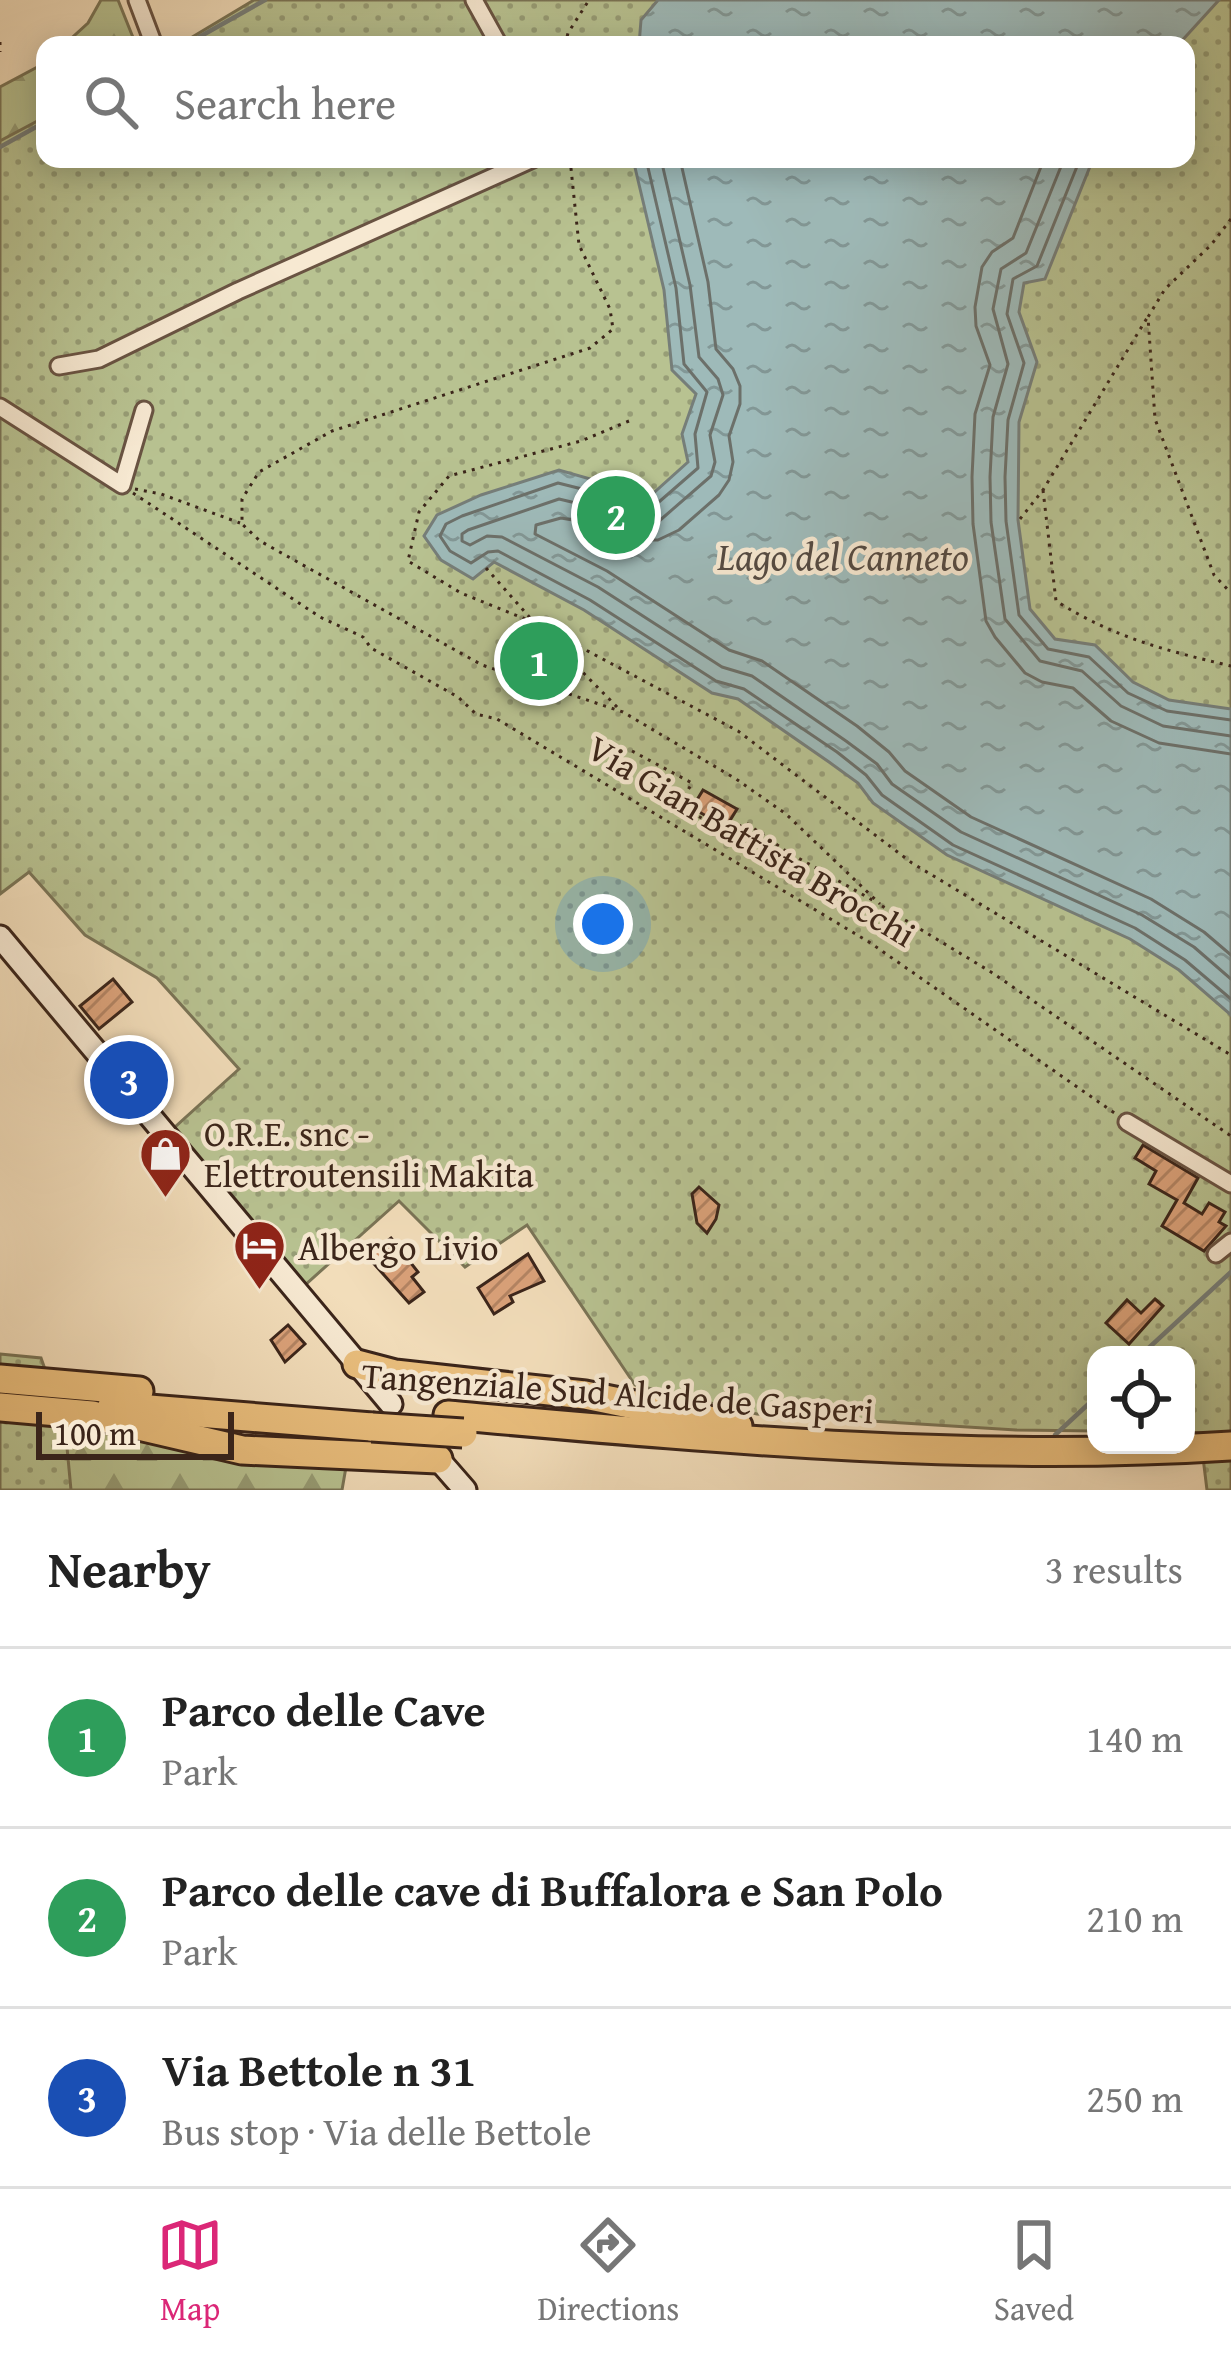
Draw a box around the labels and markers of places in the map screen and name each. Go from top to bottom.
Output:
pin: 2 [577,470,655,560]
pin: 1 [500,616,578,706]
pin: 3 [90,1035,168,1125]
place label: O.R.E. snc - Elettroutensili Makita [204,1106,534,1200]
shop icon: O.R.E. snc - Elettroutensili Makita [137,1125,193,1199]
hotel icon: Albergo Livio [231,1218,287,1292]
place label: Albergo Livio [298,1220,499,1273]

